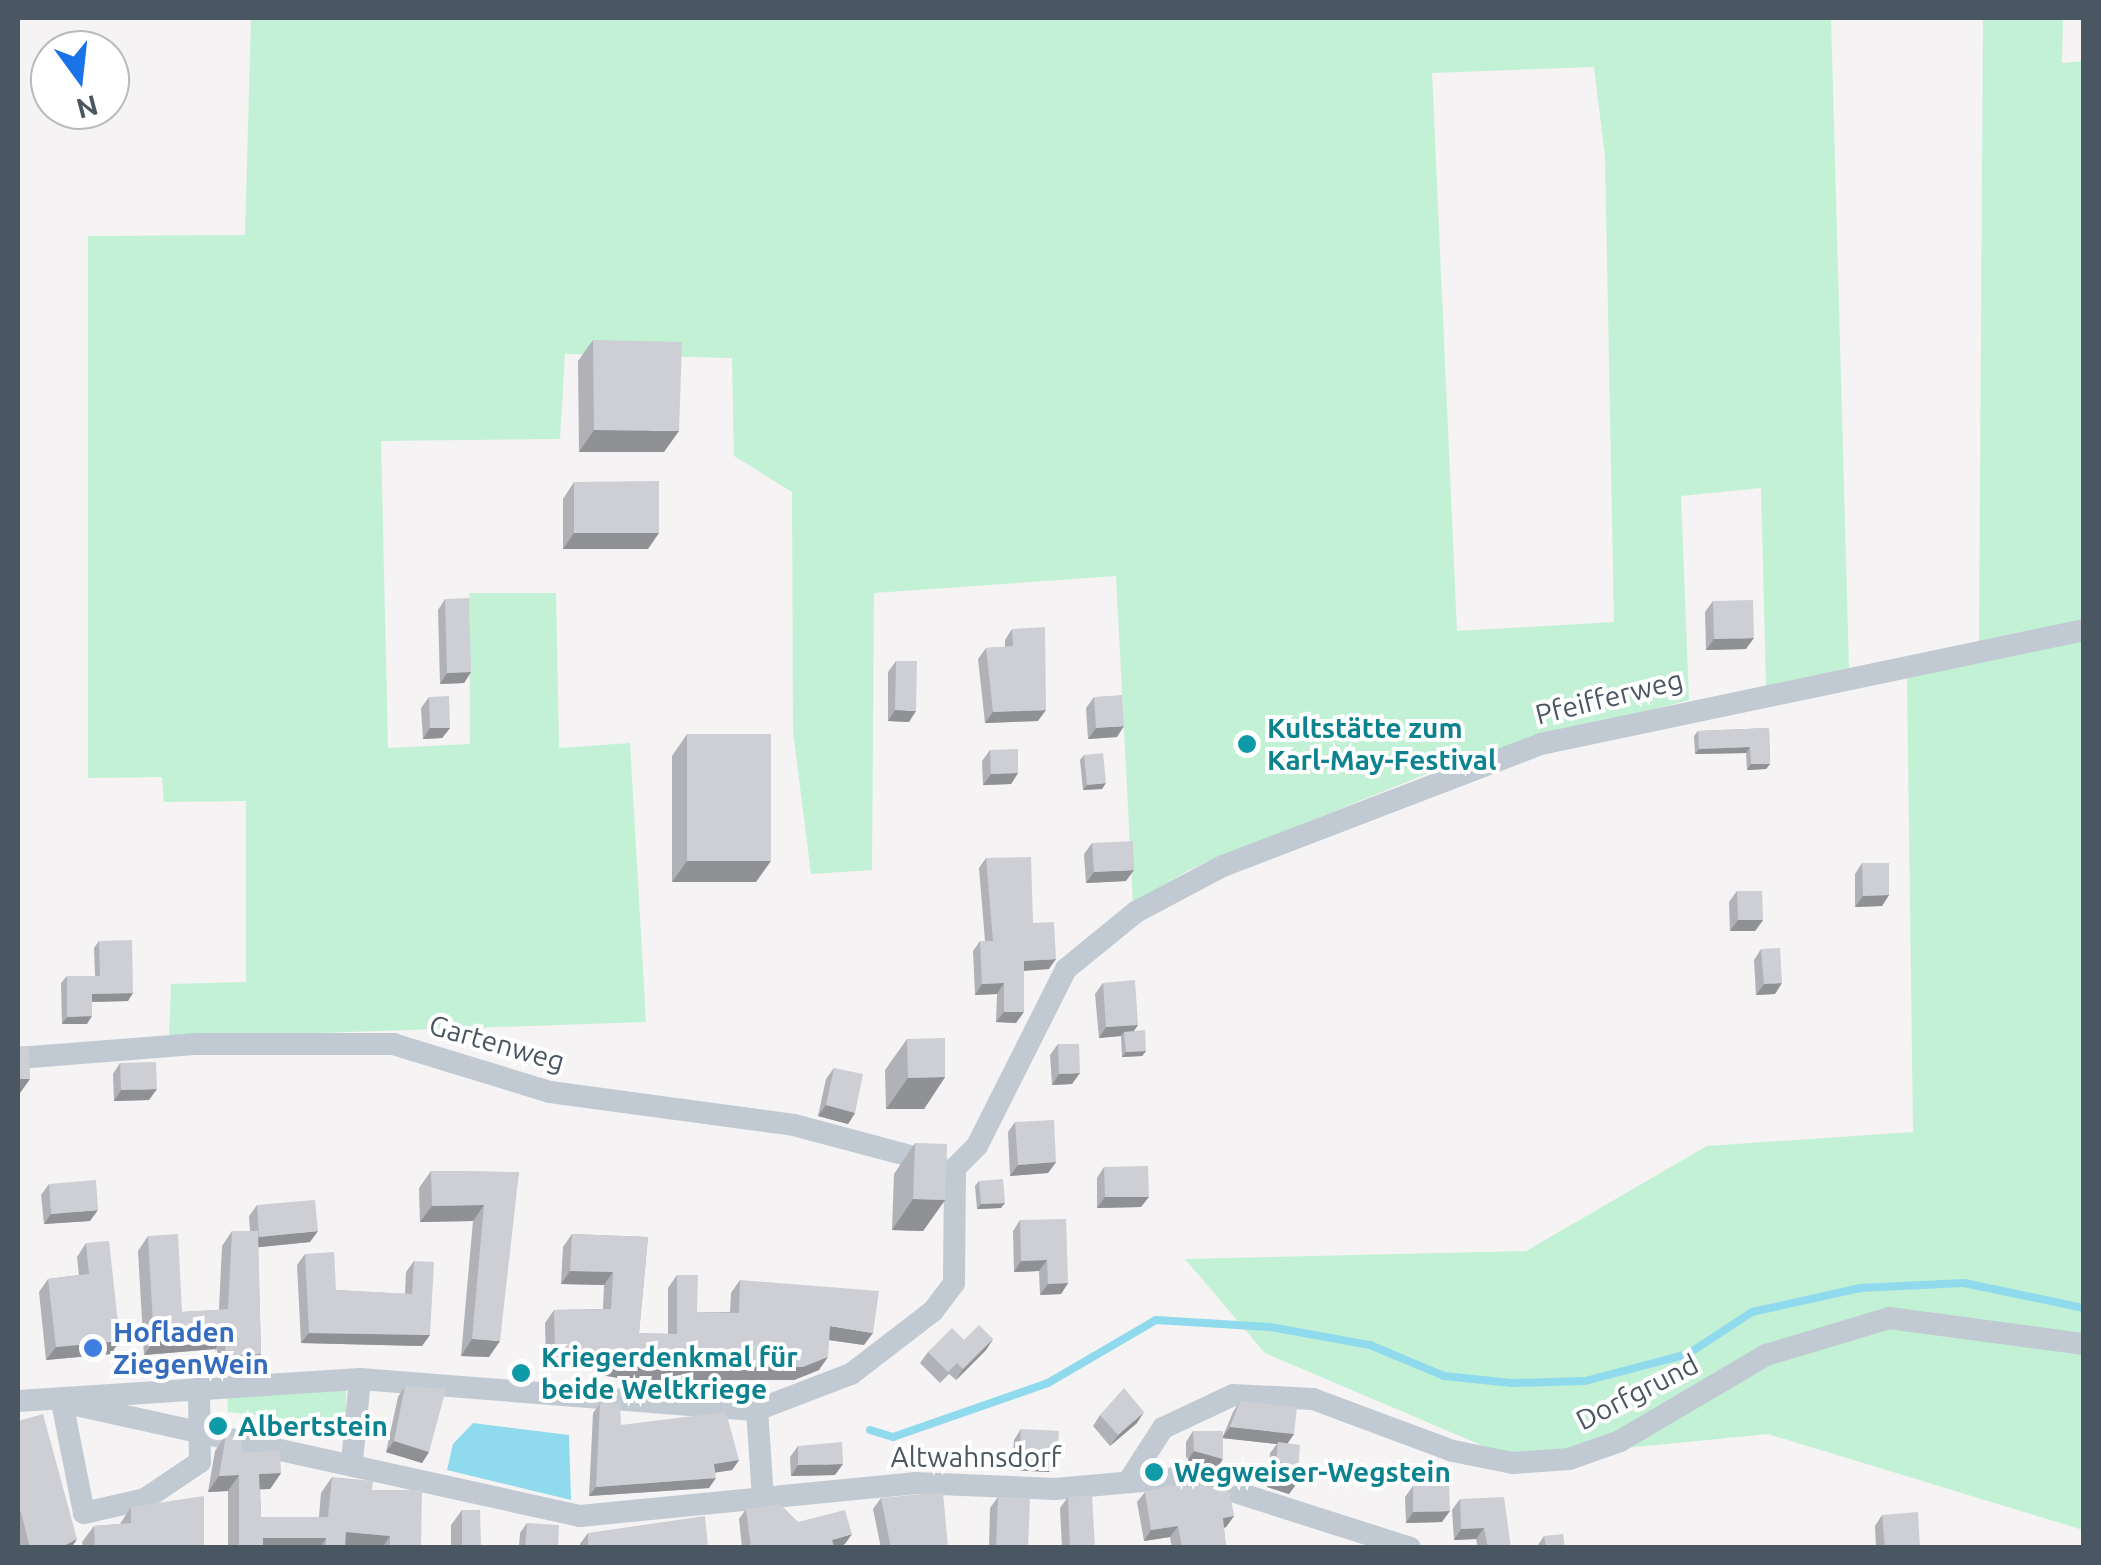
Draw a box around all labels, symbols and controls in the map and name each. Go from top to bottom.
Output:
north arrow [30,30,130,130]
text: N [73,90,101,125]
street label: Pfeifferweg [1532,662,1686,732]
place label: Kultstätte zum Karl-May-Festival [1267,711,1496,777]
marker: Kultstätte zum Karl-May-Festival [1236,733,1258,755]
street label: Gartenweg [425,1008,569,1078]
place label: Hofladen ZiegenWein [113,1315,269,1381]
marker: Hofladen ZiegenWein [82,1337,104,1359]
place label: Kriegerdenkmal für beide Weltkriege [541,1340,798,1406]
street label: Dorfgrund [1570,1347,1704,1437]
marker: Kriegerdenkmal für beide Weltkriege [510,1362,532,1384]
place label: Albertstein [238,1409,388,1443]
marker: Albertstein [207,1415,229,1437]
street label: Altwahnsdorf [891,1440,1061,1474]
place label: Wegweiser-Wegstein [1174,1455,1451,1489]
marker: Wegweiser-Wegstein [1143,1461,1165,1483]

